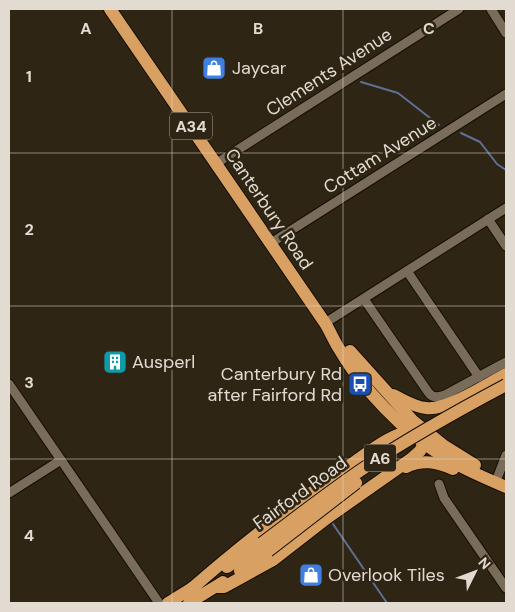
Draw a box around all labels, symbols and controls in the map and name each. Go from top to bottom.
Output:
text: A [80,18,92,39]
text: B [253,18,263,39]
text: C [423,18,435,39]
street label: Clements Avenue [261,22,397,122]
shop icon: Jaycar [201,55,227,81]
place label: Jaycar [232,56,287,80]
text: 1 [26,66,32,87]
street label: Cottam Avenue [319,111,441,199]
road number: A34 [170,112,212,140]
street label: Canterbury Road [219,144,319,274]
text: 2 [24,219,34,240]
building icon: Ausperl [102,349,128,375]
place label: Ausperl [132,350,195,374]
place label: Canterbury Rd after Fairford Rd [208,362,342,407]
bus stop icon: Canterbury Rd after Fairford Rd [347,371,373,397]
text: 3 [24,372,34,393]
road number: A6 [364,444,396,472]
street label: Fairford Road [248,451,352,535]
text: 4 [24,525,34,546]
north arrow [450,547,500,597]
text: N [475,553,495,573]
shop icon: Overlook Tiles [298,562,324,588]
place label: Overlook Tiles [328,563,445,587]

